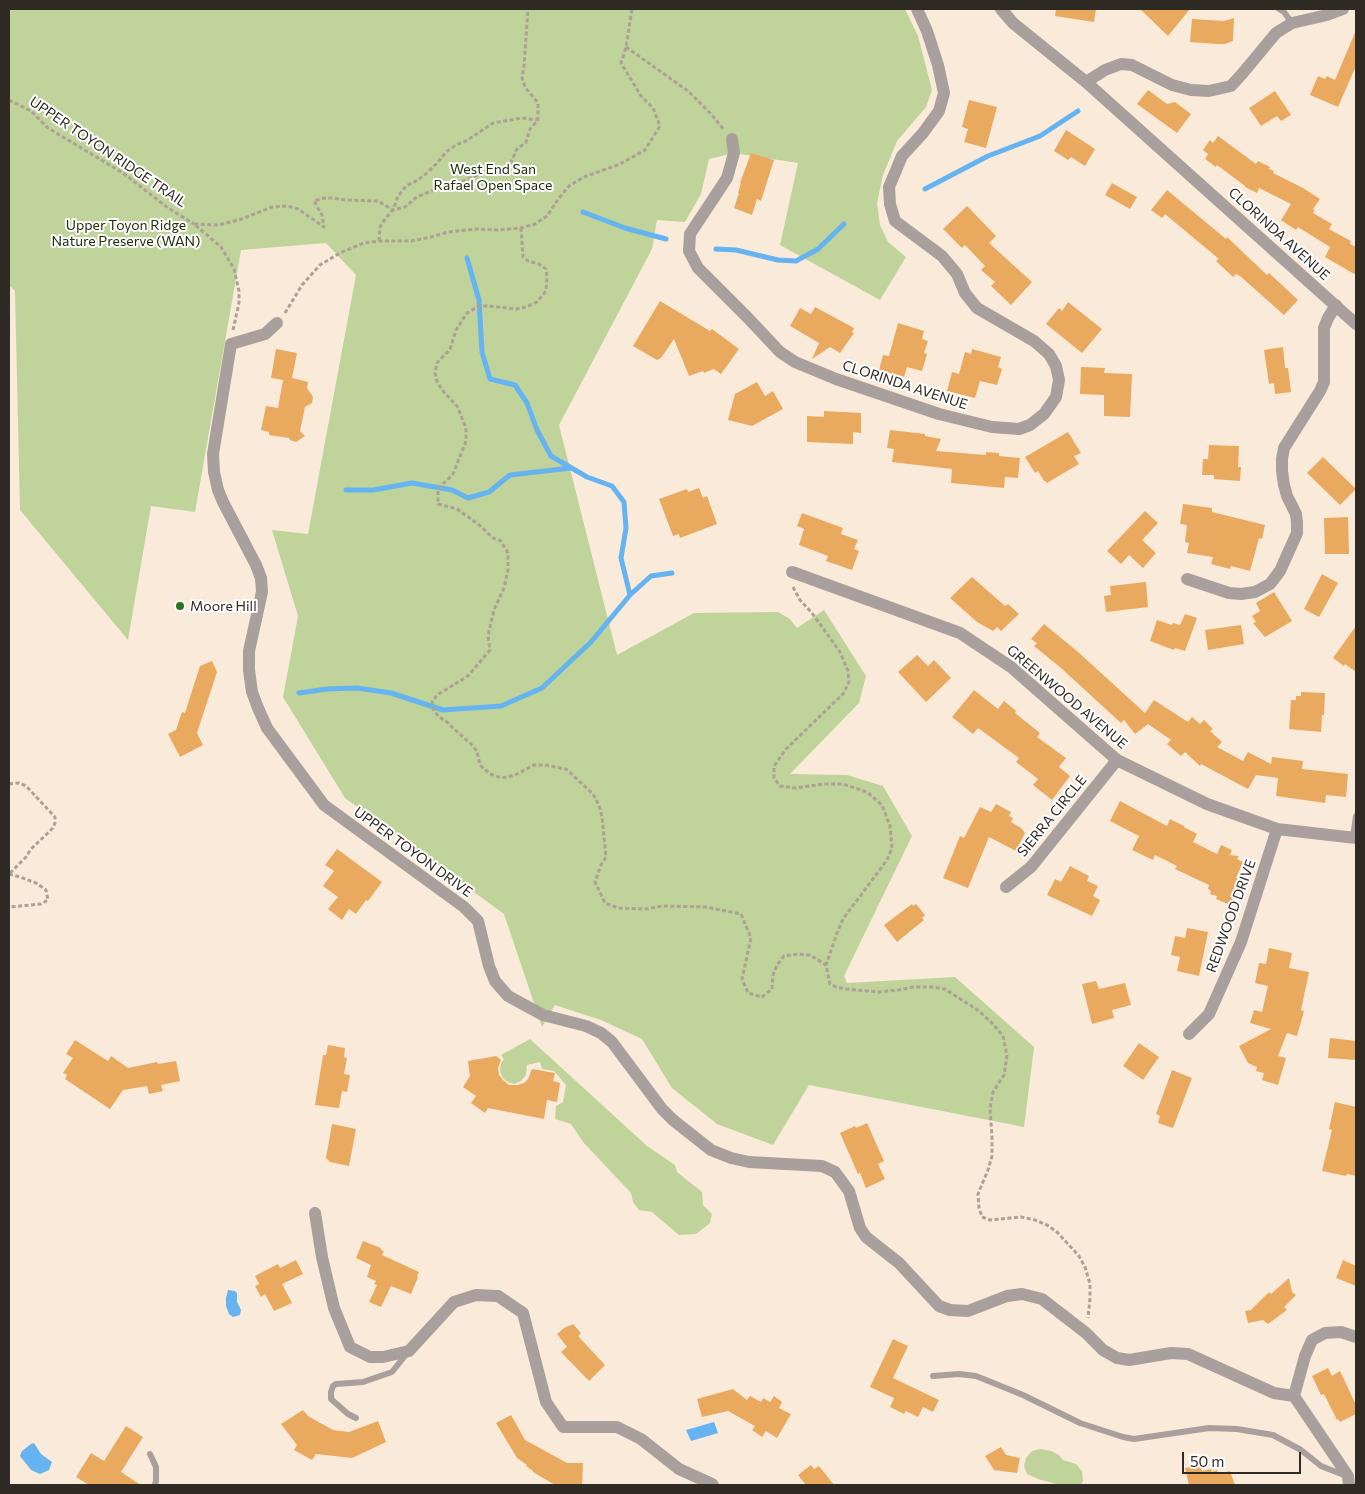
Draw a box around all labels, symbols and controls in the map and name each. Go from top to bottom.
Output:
street label: UPPER TOYON RIDGE TRAIL [26,93,190,211]
park label: West End San Rafael Open Space [434,161,552,193]
street label: CLORINDA AVENUE [1225,184,1333,284]
park label: Upper Toyon Ridge Nature Preserve (WAN) [52,217,200,250]
street label: CLORINDA AVENUE [840,357,970,413]
place label: Moore Hill [190,598,257,614]
marker: Moore Hill [174,600,186,612]
street label: GREENWOOD AVENUE [1003,642,1131,752]
street label: SIERRA CIRCLE [1014,772,1090,860]
street label: UPPER TOYON DRIVE [350,803,476,901]
street label: REDWOOD DRIVE [1203,857,1259,975]
scale bar [1185,1442,1304,1474]
text: 50 m [1190,1452,1224,1470]

